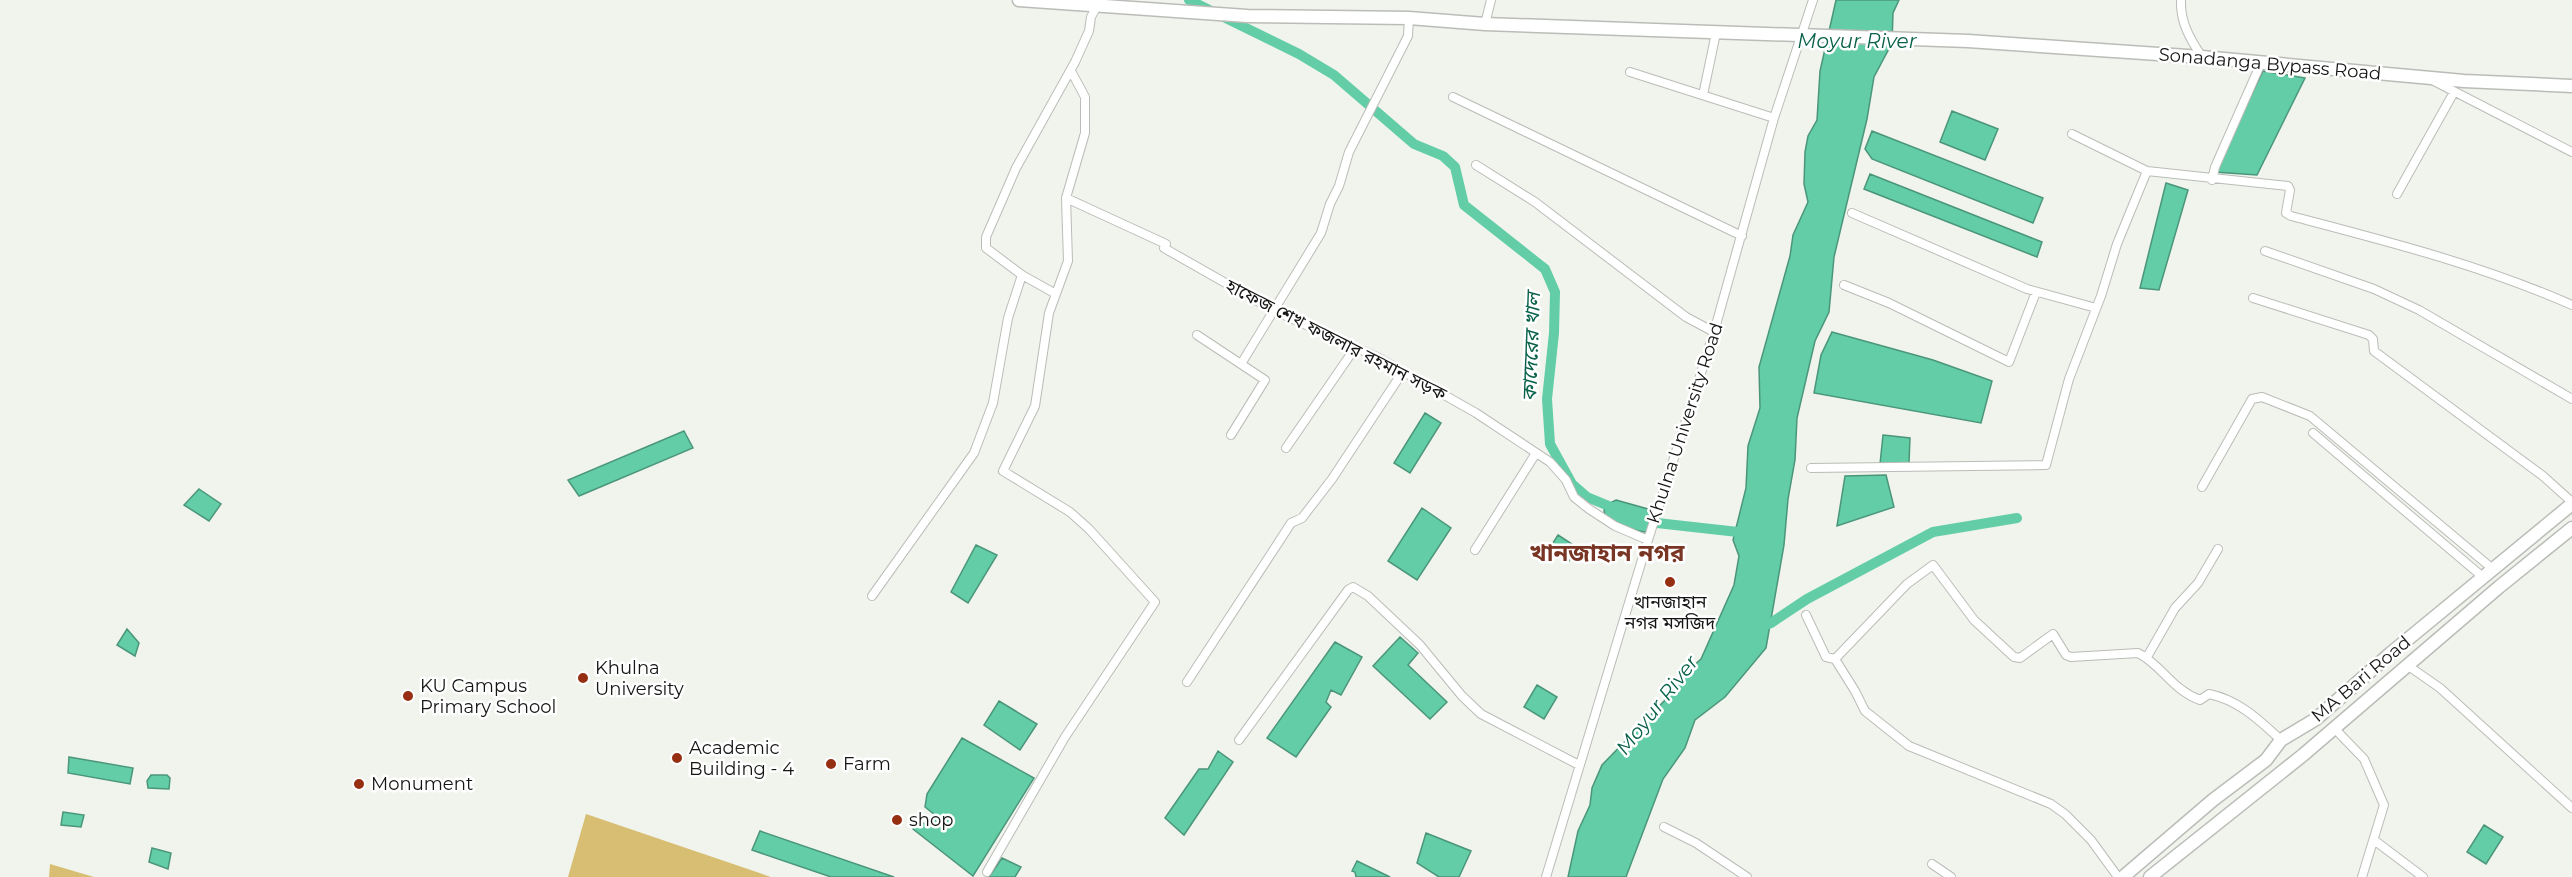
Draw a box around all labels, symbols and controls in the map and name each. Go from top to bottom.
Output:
water label: Moyur River [1797,29,1918,53]
street label: Sonadanga Bypass Road [2158,43,2382,85]
street label: হাফেজ শেখ ফজলার রহমান সড়ক [1221,274,1451,406]
water label: কাদেরের খাল [1517,289,1545,402]
street label: Khulna University Road [1642,320,1728,526]
district label: খানজাহান নগর [1530,538,1685,567]
marker: খানজাহান নগর মসজিদ [1663,575,1677,589]
place label: খানজাহান নগর মসজিদ [1624,591,1716,634]
street label: MA Bari Road [2307,631,2415,727]
water label: Moyur River [1611,650,1704,759]
place label: Khulna University [595,657,684,700]
marker: Khulna University [576,671,590,685]
place label: KU Campus Primary School [420,675,556,718]
marker: KU Campus Primary School [401,689,415,703]
place label: Academic Building - 4 [689,737,794,780]
marker: Academic Building - 4 [670,751,684,765]
place label: Farm [843,753,891,775]
marker: Farm [824,757,838,771]
place label: Monument [371,773,473,795]
marker: Monument [352,777,366,791]
place label: shop [909,809,953,831]
marker: shop [890,813,904,827]

